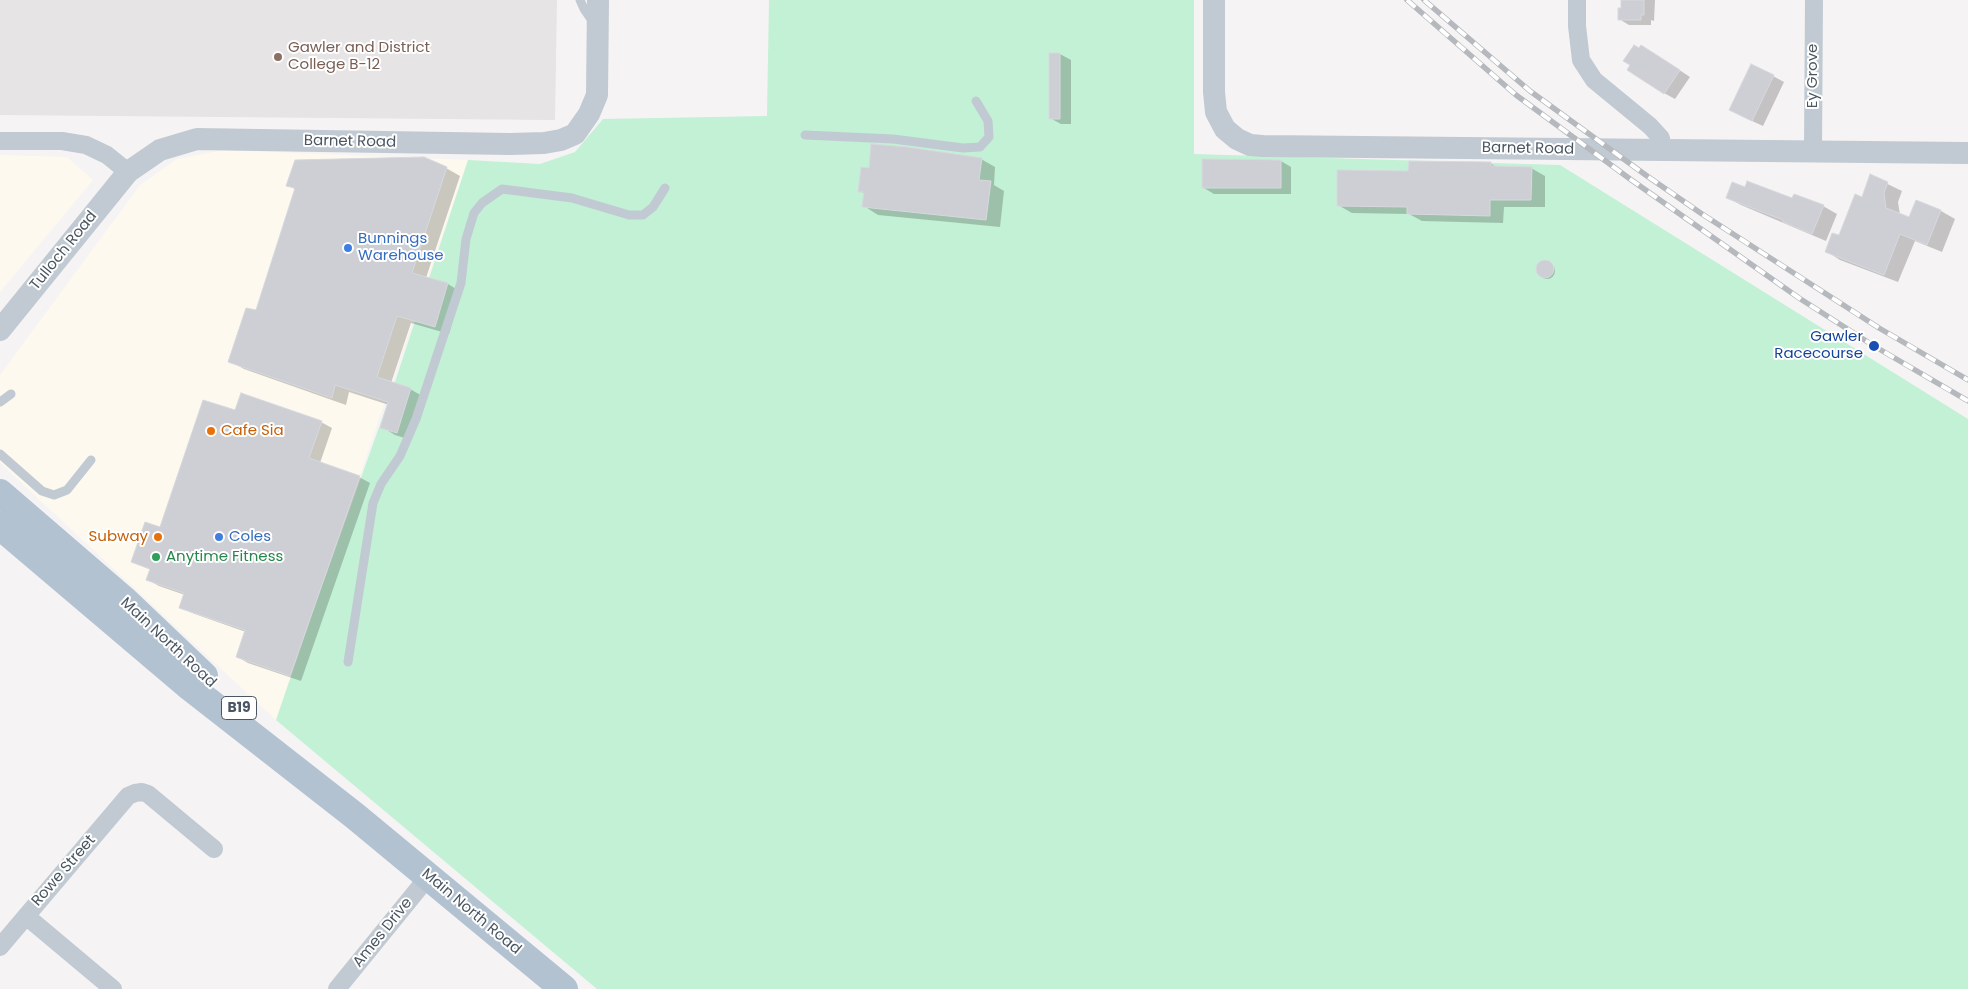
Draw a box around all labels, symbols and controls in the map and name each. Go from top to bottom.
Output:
place label: Gawler and District College B-12 [288,39,430,74]
street label: Ey Grove [1804,44,1822,108]
marker: Gawler and District College B-12 [272,51,284,63]
street label: Barnet Road [304,132,396,152]
street label: Barnet Road [1482,139,1574,159]
street label: Tulloch Road [27,208,101,294]
place label: Bunnings Warehouse [358,230,444,265]
marker: Bunnings Warehouse [342,242,354,254]
place label: Gawler Racecourse [1774,328,1863,363]
marker: Gawler Racecourse [1867,339,1881,353]
place label: Cafe Sia [221,422,284,440]
marker: Cafe Sia [205,425,217,437]
place label: Subway [89,528,148,546]
place label: Coles [229,528,271,546]
marker: Subway [152,531,164,543]
marker: Coles [213,531,225,543]
place label: Anytime Fitness [166,548,283,566]
marker: Anytime Fitness [150,551,162,563]
street label: Main North Road [116,594,220,692]
road number: B19 [222,696,256,720]
street label: Rowe Street [28,832,100,910]
street label: Main North Road [418,865,524,959]
street label: Ames Drive [349,895,417,971]

